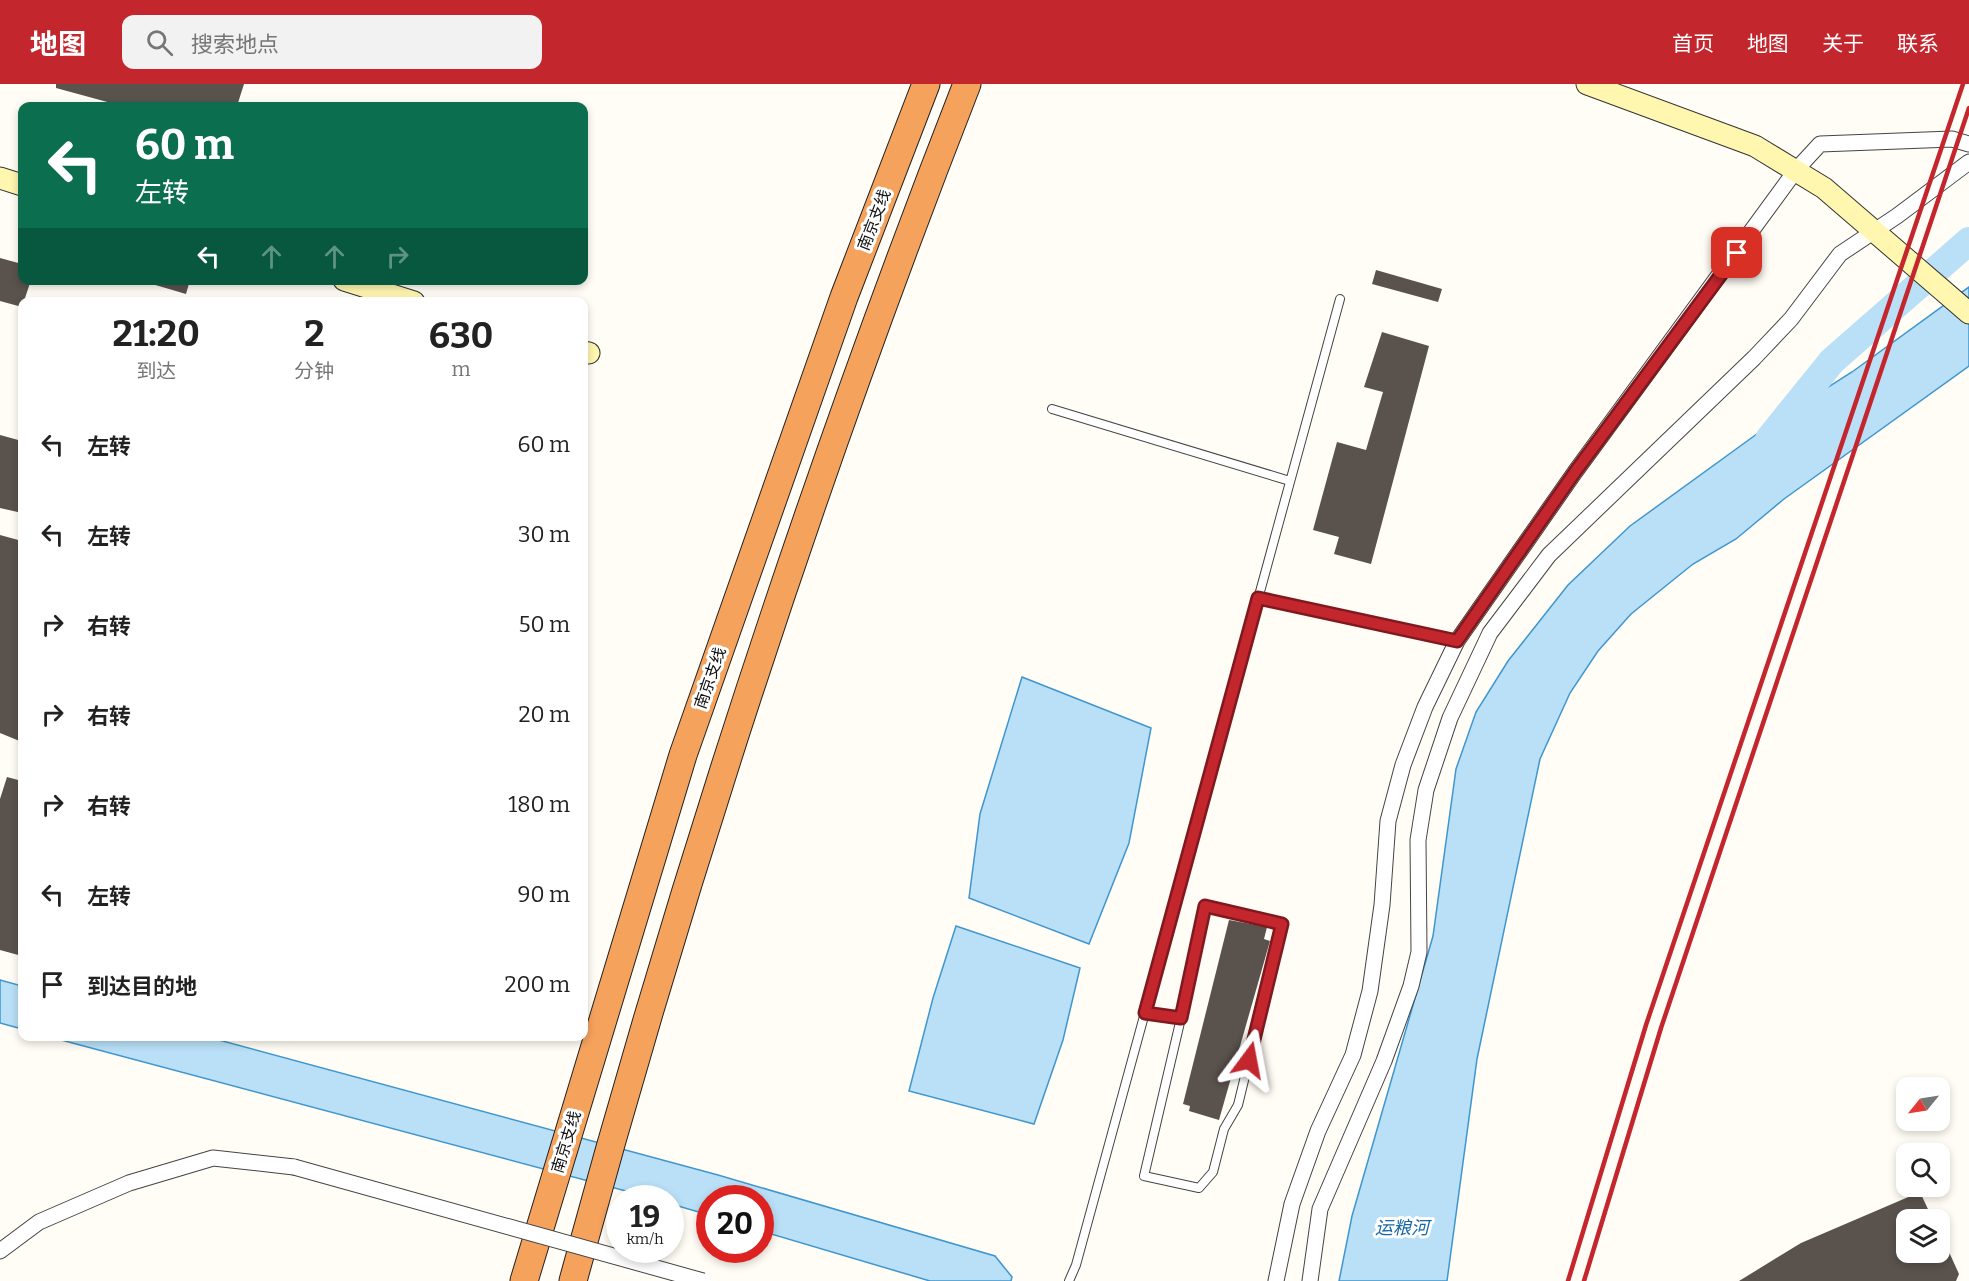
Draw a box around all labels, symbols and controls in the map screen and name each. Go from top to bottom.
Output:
search box [122,15,542,69]
icon: search [143,26,176,59]
text: 地图 [30,28,86,61]
text: 搜索地点 [191,31,279,58]
text: 首页 [1672,31,1714,57]
text: 地图 [1747,31,1789,57]
text: 关于 [1822,31,1864,57]
text: 联系 [1897,31,1939,57]
text: 60 m [135,120,234,170]
icon: left [36,126,114,204]
text: 左转 [135,177,189,209]
street label: 南京支线 [854,187,894,253]
pin [1711,227,1762,278]
icon: arrive [1720,236,1753,269]
icon: left [192,240,225,273]
icon: ahead [255,240,288,273]
icon: ahead [318,240,351,273]
icon: right [381,240,414,273]
text: 21:20 [113,312,200,356]
text: 2 [304,312,324,356]
text: 630 [429,314,493,358]
text: m [452,357,471,381]
text: 到达 [136,359,176,383]
text: 分钟 [294,359,334,383]
icon: left [36,428,69,461]
text: 60 m [518,431,570,458]
text: 左转 [87,433,131,460]
icon: left [36,518,69,551]
text: 30 m [518,521,570,548]
text: 左转 [87,523,131,550]
icon: right [36,608,69,641]
text: 50 m [519,611,570,638]
text: 右转 [87,613,131,640]
street label: 南京支线 [691,645,729,711]
icon: right [36,698,69,731]
text: 20 m [519,701,570,728]
text: 右转 [87,703,131,730]
icon: right [36,788,69,821]
text: 180 m [508,791,570,818]
text: 右转 [87,793,131,820]
icon: left [36,878,69,911]
text: 90 m [518,881,570,908]
text: 左转 [87,883,131,910]
icon: arrive [36,968,69,1001]
text: 200 m [504,971,570,998]
text: 到达目的地 [87,973,197,1000]
position arrow [1217,1028,1281,1092]
north arrow [1896,1077,1950,1131]
map controls [1896,1077,1950,1263]
street label: 南京支线 [548,1109,584,1175]
button: search [1896,1143,1950,1197]
speed limit sign: 20 [696,1185,774,1263]
text: 19 [630,1199,660,1235]
button: layers [1896,1209,1950,1263]
water label: 运粮河 [1375,1217,1432,1239]
text: km/h [626,1230,664,1248]

